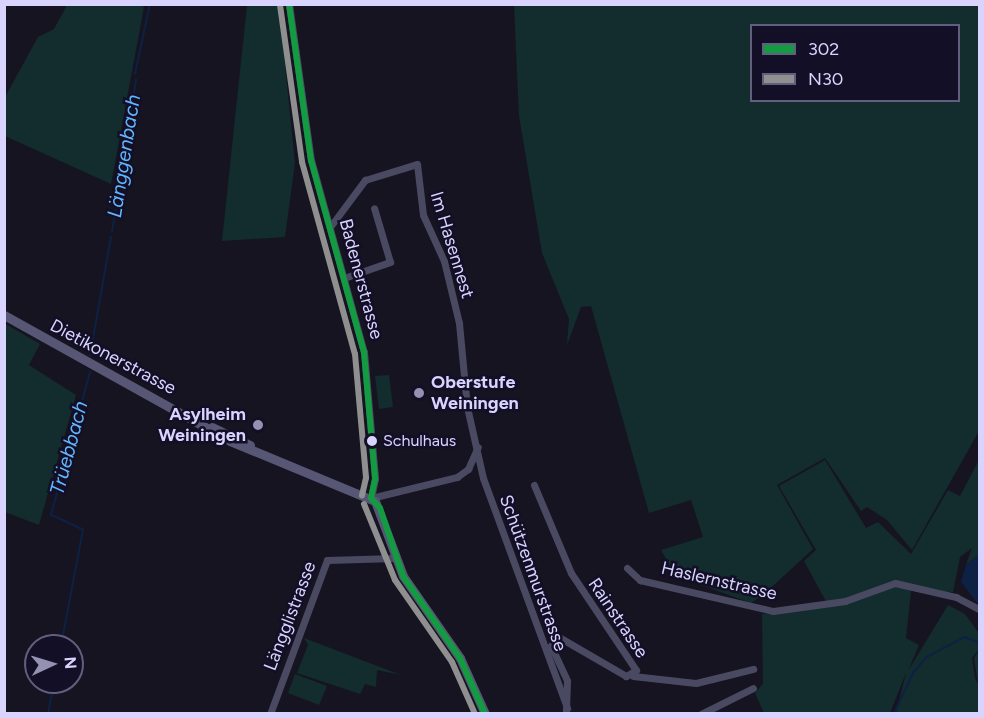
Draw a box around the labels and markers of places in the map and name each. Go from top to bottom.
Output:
place label: Oberstufe Weiningen [431,372,519,415]
marker: Oberstufe Weiningen [412,386,426,400]
place label: Asylheim Weiningen [158,404,246,446]
marker: Asylheim Weiningen [251,418,265,432]
place label: Schulhaus [383,431,456,451]
marker: Schulhaus [366,435,378,447]

